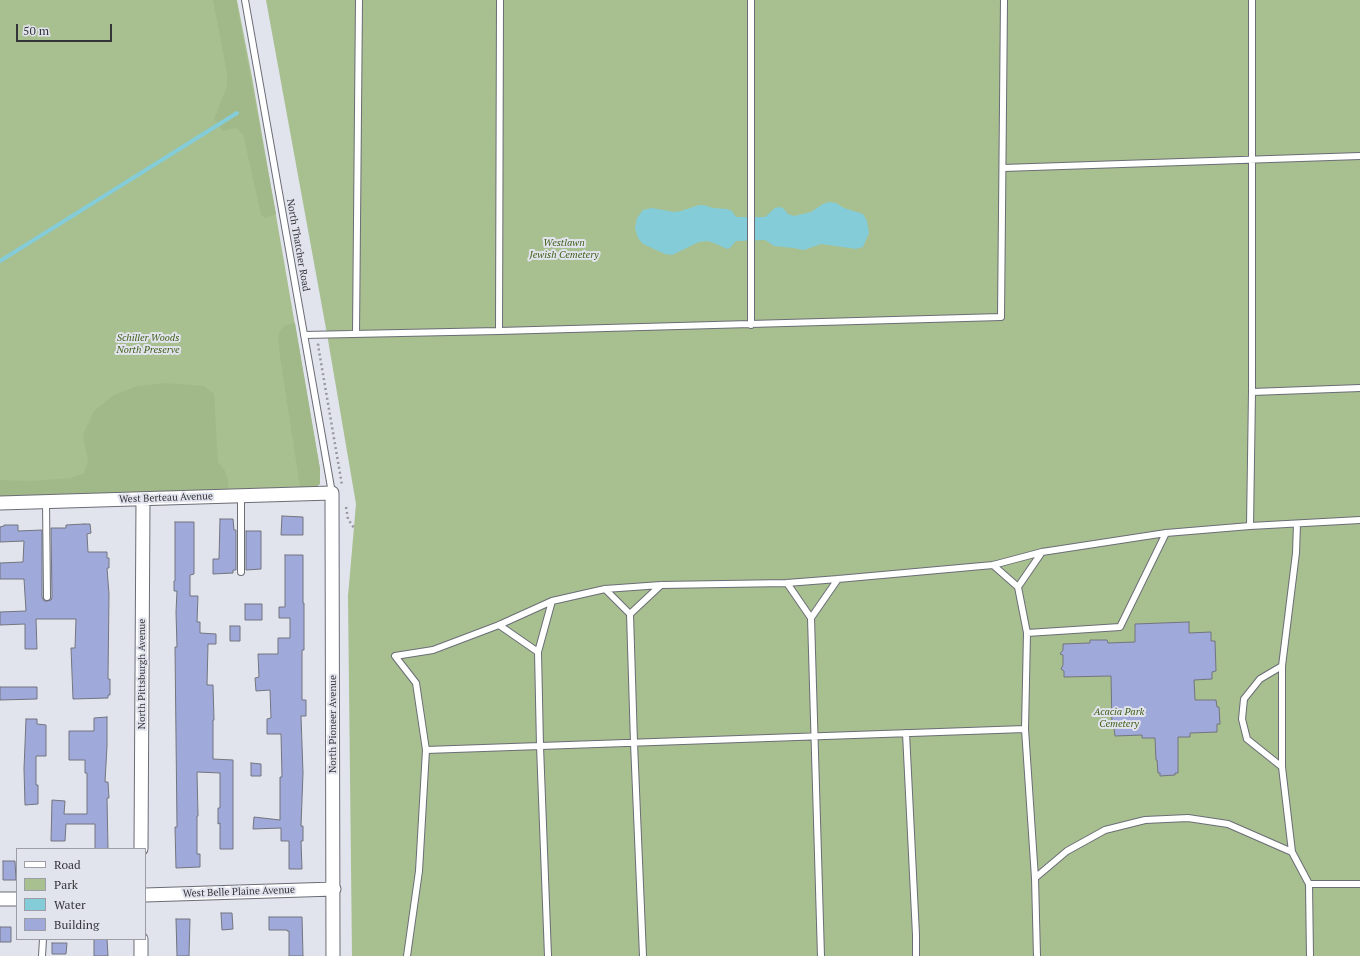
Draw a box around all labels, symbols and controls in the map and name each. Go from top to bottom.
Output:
scale bar [18,16,114,42]
text: 50 m [23,23,49,38]
street label: North Thatcher Road [284,198,312,292]
park label: Westlawn Jewish Cemetery [529,237,599,260]
park label: Schiller Woods North Preserve [116,332,180,356]
street label: West Berteau Avenue [119,490,213,506]
street label: North Pittsburgh Avenue [136,619,148,729]
street label: North Pioneer Avenue [327,675,339,773]
park label: Acacia Park Cemetery [1094,706,1144,730]
legend [16,848,146,940]
text: Road [54,857,81,872]
text: Park [54,877,78,892]
street label: West Belle Plaine Avenue [183,884,295,900]
text: Water [54,897,86,912]
text: Building [54,917,99,932]

